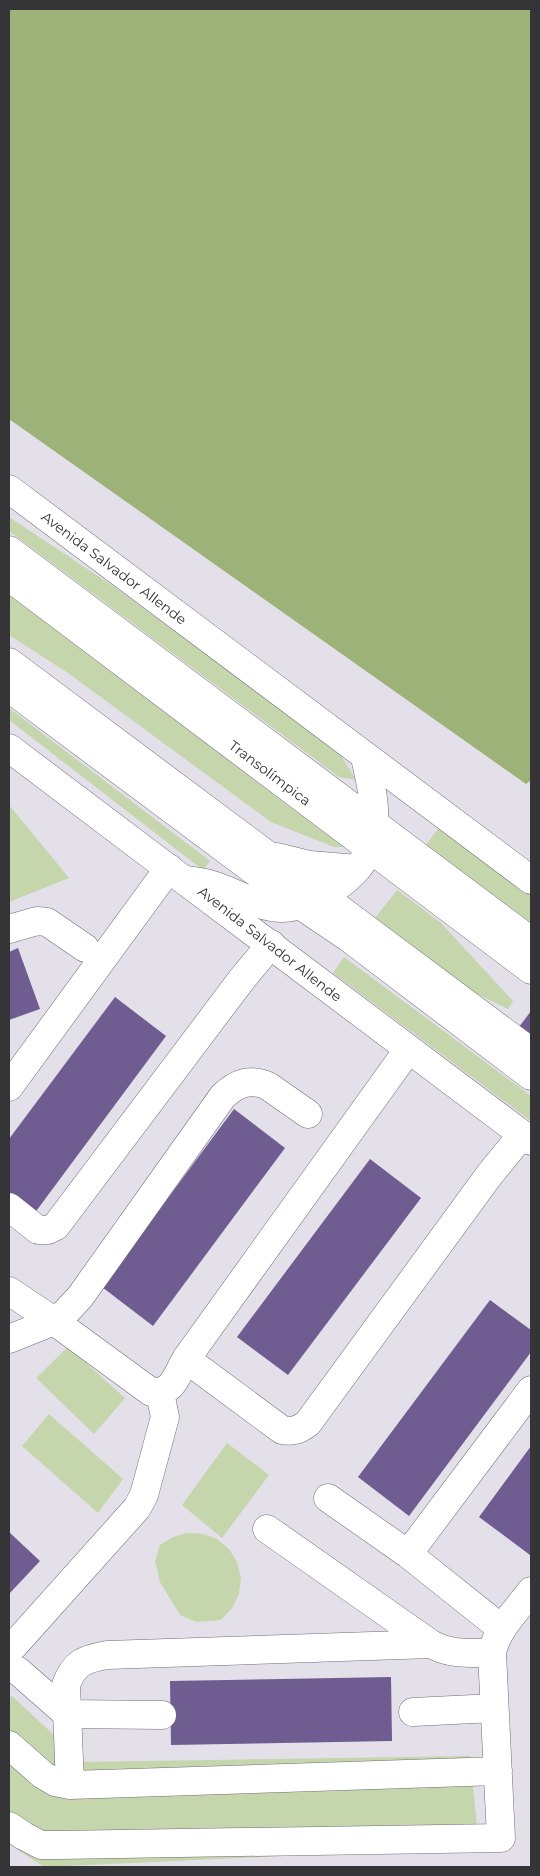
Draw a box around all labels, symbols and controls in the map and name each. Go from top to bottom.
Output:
street label: Avenida Salvador Allende [38,507,190,629]
street label: Transolímpica [225,736,315,810]
street label: Avenida Salvador Allende [195,882,345,1006]

